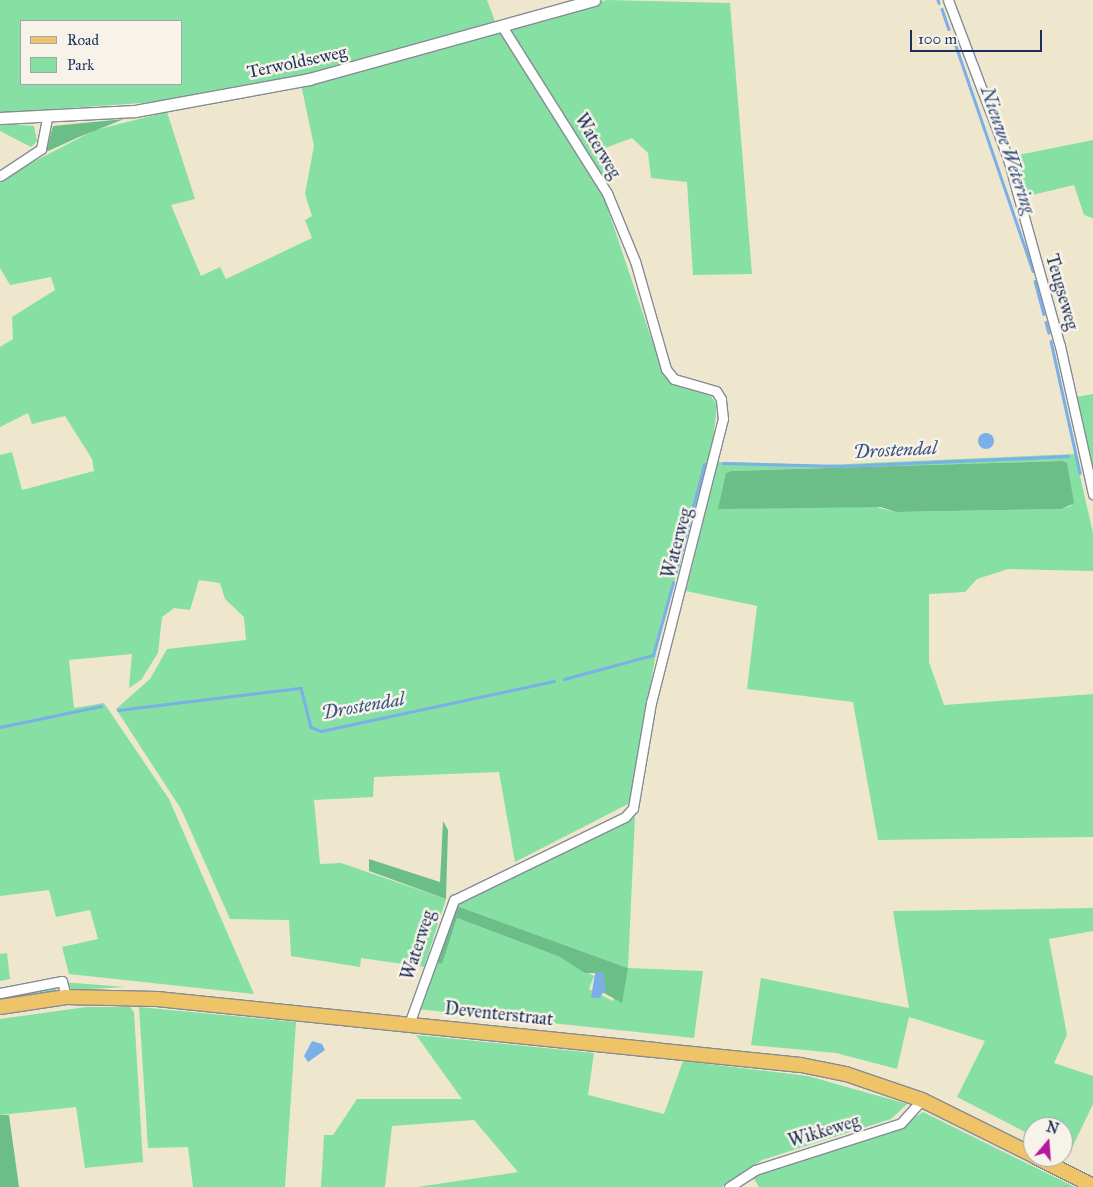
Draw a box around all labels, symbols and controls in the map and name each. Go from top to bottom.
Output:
legend [20,20,182,85]
scale bar [913,20,1046,52]
text: 100 m [918,30,957,48]
text: Road [67,31,99,49]
street label: Terwoldseweg [245,41,349,83]
text: Park [67,56,94,74]
water label: Nieuwe Wetering [976,83,1040,217]
street label: Waterweg [570,110,626,182]
street label: Teugseweg [1041,252,1083,332]
water label: Drostendal [853,436,937,464]
street label: Waterweg [657,505,697,581]
water label: Drostendal [320,687,406,725]
street label: Waterweg [397,907,439,983]
street label: Deventerstraat [444,998,554,1030]
street label: Wikkeweg [786,1110,862,1152]
north arrow [1023,1117,1073,1167]
text: N [1044,1118,1061,1138]

